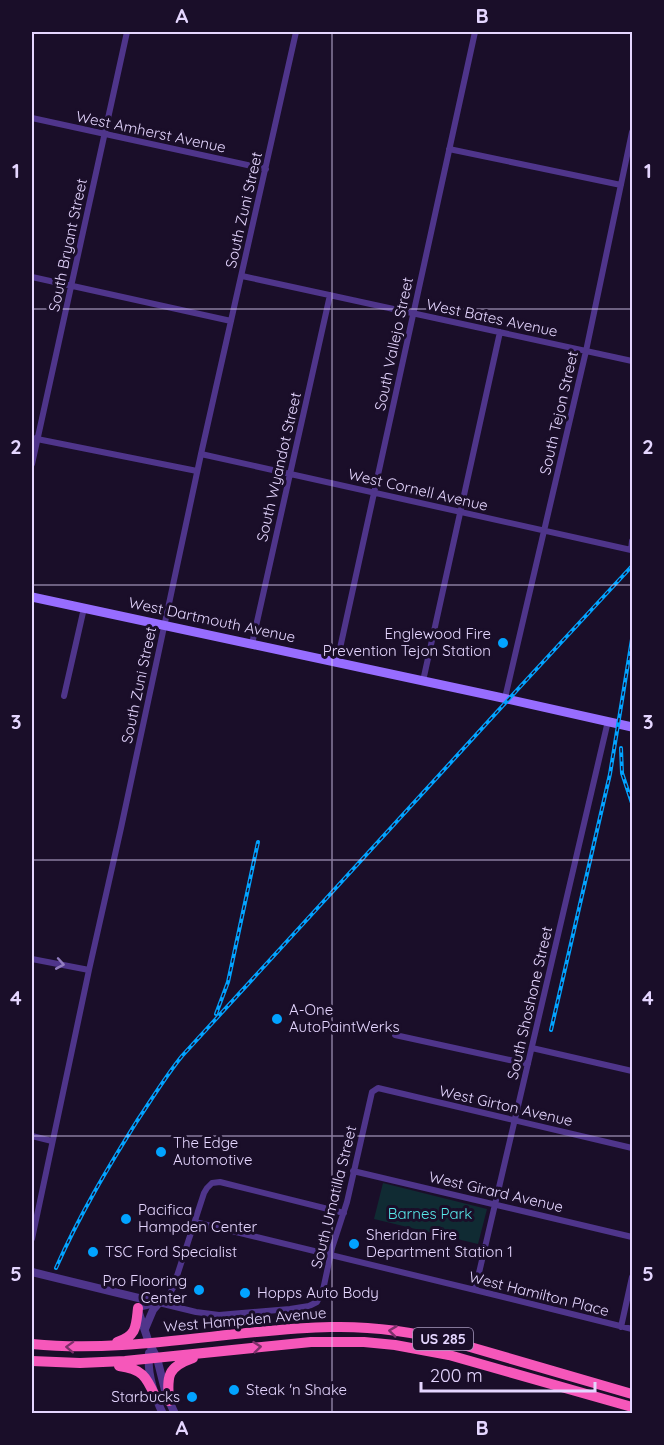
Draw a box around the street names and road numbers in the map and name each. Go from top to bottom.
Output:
street label: West Amherst Avenue [74,106,228,157]
street label: South Zuni Street [221,150,266,270]
street label: South Bryant Street [44,177,91,313]
street label: South Vallejo Street [370,275,417,412]
street label: West Bates Avenue [425,294,559,341]
street label: South Tejon Street [535,349,582,477]
street label: South Wyandot Street [252,390,305,543]
street label: West Cornell Avenue [346,464,490,515]
street label: West Dartmouth Avenue [127,593,297,646]
street label: South Zuni Street [117,625,160,745]
street label: South Shoshone Street [503,924,556,1081]
street label: West Girton Avenue [437,1081,575,1130]
street label: South Umatilla Street [307,1123,360,1270]
street label: West Girard Avenue [427,1167,565,1216]
street label: West Hamilton Place [467,1267,611,1320]
street label: West Hampden Avenue [163,1303,327,1336]
road number: US 285 [413,1328,473,1350]

